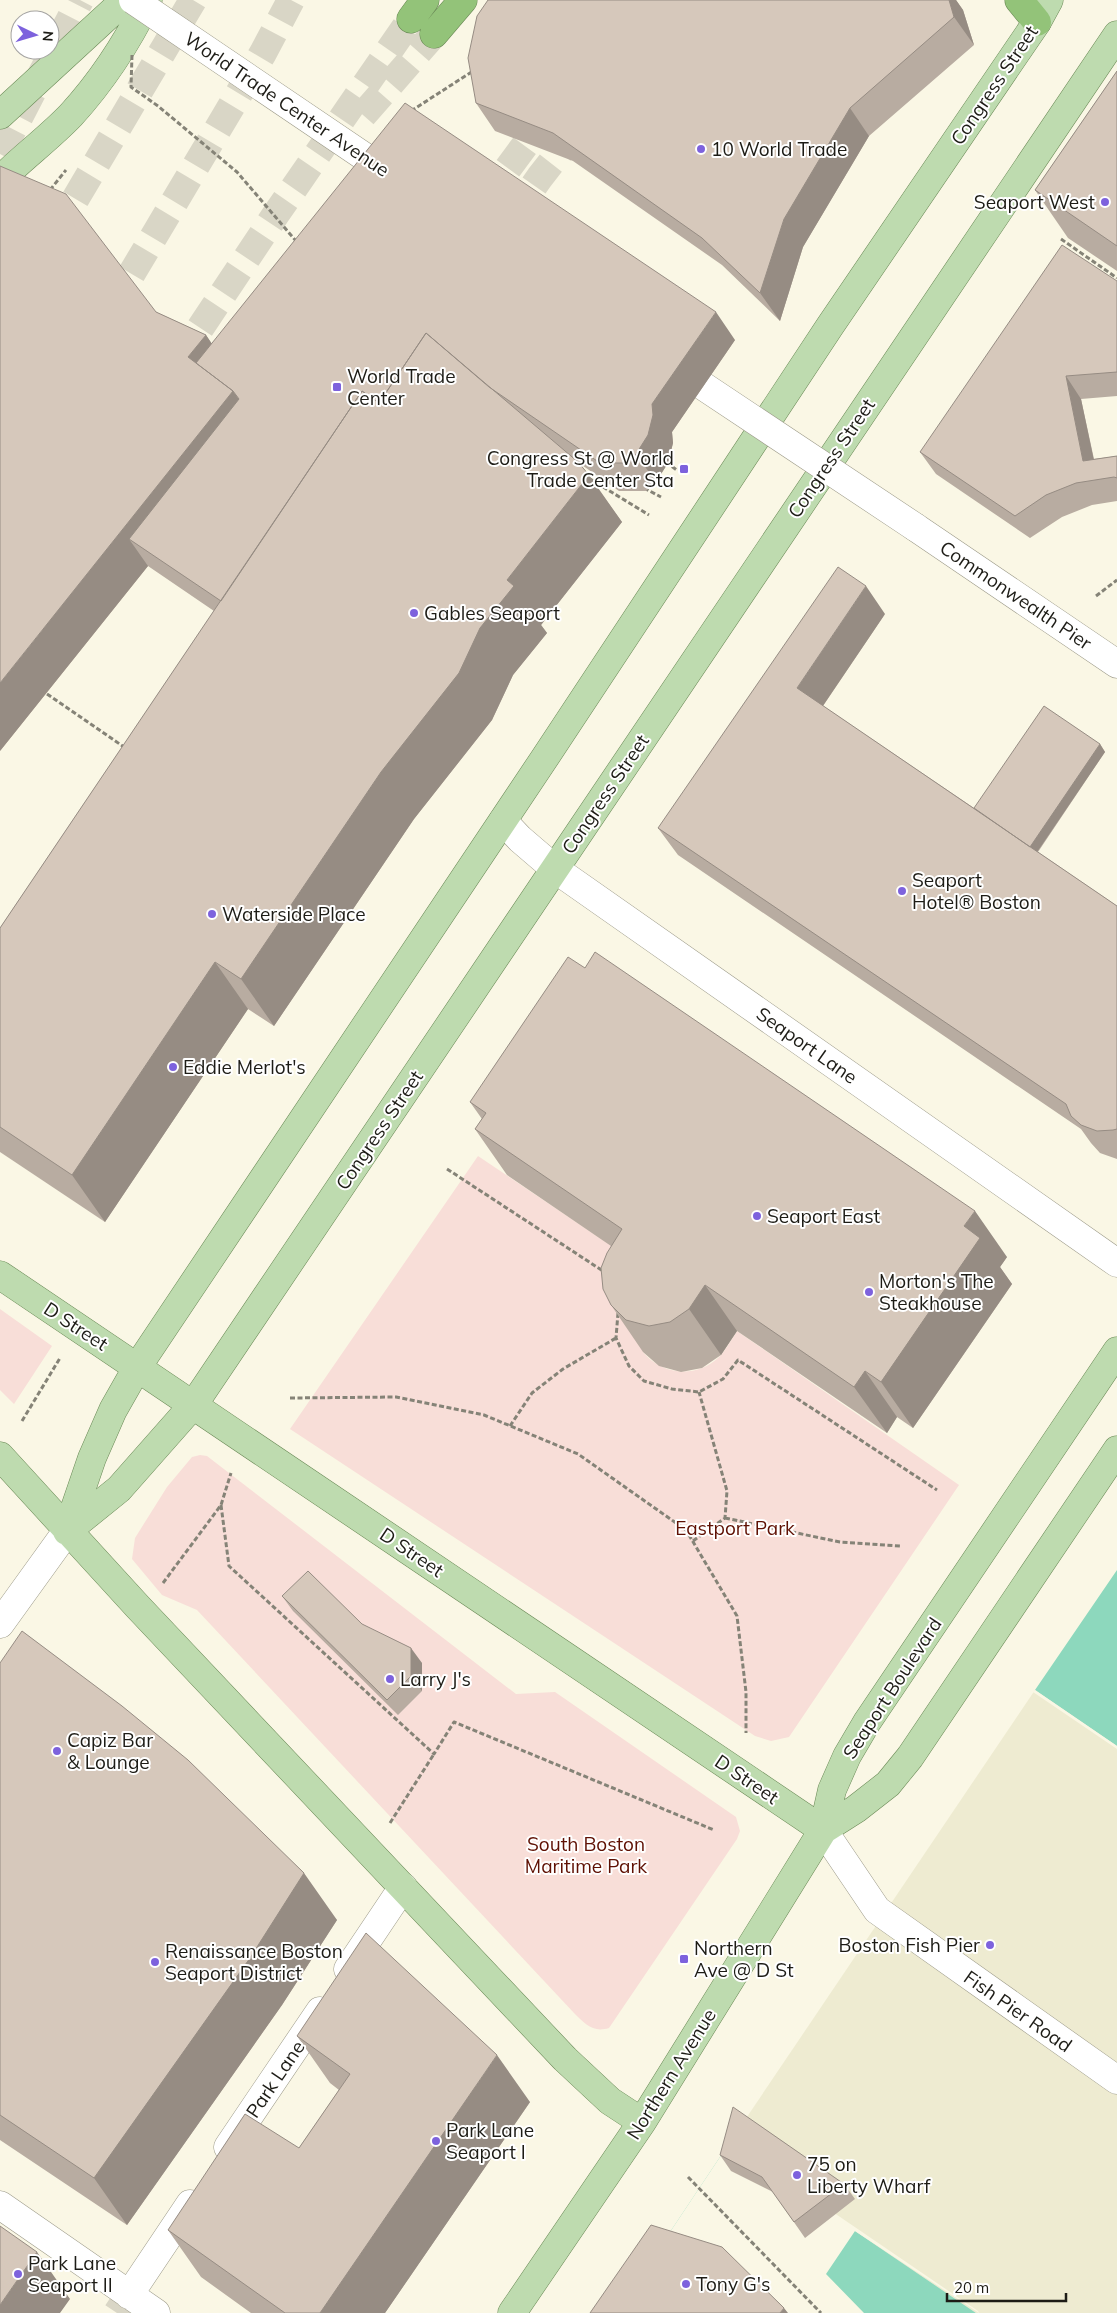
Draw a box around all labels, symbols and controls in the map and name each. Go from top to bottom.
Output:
north arrow [10,10,60,60]
street label: Congress Street [945,20,1043,149]
street label: World Trade Center Avenue [180,26,394,182]
text: N [39,30,57,42]
place label: 10 World Trade [711,137,847,161]
marker: 10 World Trade [695,143,707,155]
place label: Seaport West [974,190,1095,214]
marker: Seaport West [1099,196,1111,208]
place label: World Trade Center [347,364,456,410]
marker: World Trade Center [331,381,343,393]
street label: Congress Street [782,393,880,522]
place label: Congress St @ World Trade Center Sta [487,446,674,492]
marker: Congress St @ World Trade Center Sta [678,463,690,475]
street label: Commonwealth Pier [936,535,1097,655]
place label: Gables Seaport [424,601,560,625]
marker: Gables Seaport [408,607,420,619]
street label: Congress Street [556,729,654,858]
place label: Seaport Hotel® Boston [912,868,1041,914]
marker: Seaport Hotel® Boston [896,885,908,897]
place label: Waterside Place [222,902,366,926]
marker: Waterside Place [206,908,218,920]
street label: Seaport Lane [752,1001,862,1089]
place label: Eddie Merlot's [183,1055,306,1079]
marker: Eddie Merlot's [167,1061,179,1073]
street label: Congress Street [330,1065,428,1194]
place label: Seaport East [767,1204,881,1228]
marker: Seaport East [751,1210,763,1222]
place label: Morton's The Steakhouse [879,1269,994,1315]
marker: Morton's The Steakhouse [863,1286,875,1298]
street label: D Street [39,1296,113,1356]
park label: Eastport Park [675,1516,795,1540]
street label: D Street [376,1522,449,1582]
street label: Seaport Boulevard [837,1613,947,1763]
place label: Larry J's [400,1667,471,1691]
marker: Larry J's [384,1673,396,1685]
place label: Capiz Bar & Lounge [67,1728,153,1774]
marker: Capiz Bar & Lounge [51,1745,63,1757]
street label: D Street [711,1749,784,1809]
park label: South Boston Maritime Park [525,1832,647,1878]
place label: Boston Fish Pier [839,1933,980,1957]
place label: Northern Ave @ D St [694,1936,794,1982]
place label: Renaissance Boston Seaport District [165,1939,343,1985]
marker: Boston Fish Pier [984,1939,996,1951]
marker: Northern Ave @ D St [678,1953,690,1965]
marker: Renaissance Boston Seaport District [149,1956,161,1968]
street label: Fish Pier Road [959,1965,1077,2057]
street label: Northern Avenue [621,2004,721,2144]
street label: Park Lane [240,2036,310,2122]
place label: Park Lane Seaport I [446,2118,534,2164]
marker: Park Lane Seaport I [430,2135,442,2147]
place label: 75 on Liberty Wharf [807,2152,931,2198]
marker: 75 on Liberty Wharf [791,2169,803,2181]
place label: Park Lane Seaport II [28,2251,116,2297]
marker: Park Lane Seaport II [12,2268,24,2280]
scale bar [947,2270,1066,2302]
place label: Tony G's [696,2272,770,2296]
marker: Tony G's [680,2278,692,2290]
text: 20 m [954,2278,989,2297]

